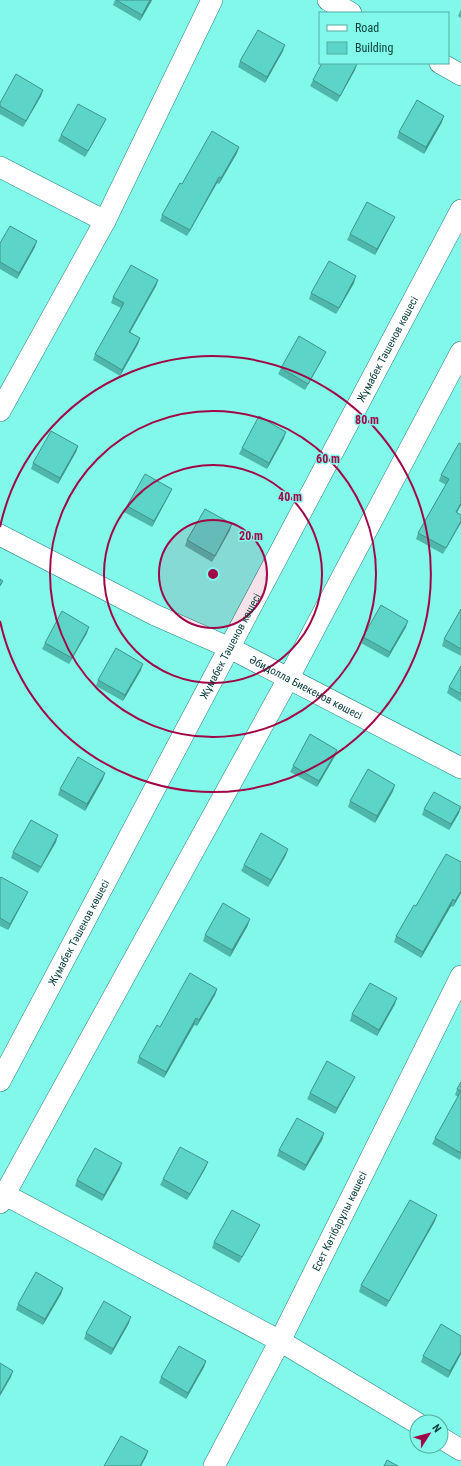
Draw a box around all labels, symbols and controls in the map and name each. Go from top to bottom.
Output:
legend [319,12,449,64]
text: Road [355,21,379,35]
text: Building [355,41,393,55]
street label: Жұмабек Тәшенов көшесі [354,294,421,404]
text: 80 m [355,413,379,427]
text: 60 m [316,452,340,466]
text: 40 m [278,490,302,504]
text: 20 m [239,529,263,543]
centre of rings [206,567,220,581]
street label: Жұмабек Тәшенов көшесі [197,591,263,701]
street label: Әбидолла Биекенов көшесі [247,653,365,722]
street label: Жұмабек Тәшенов көшесі [45,877,112,988]
street label: Есет Көтібарұлы көшесі [309,1169,369,1273]
north arrow [409,1414,449,1454]
text: N [429,1422,444,1435]

